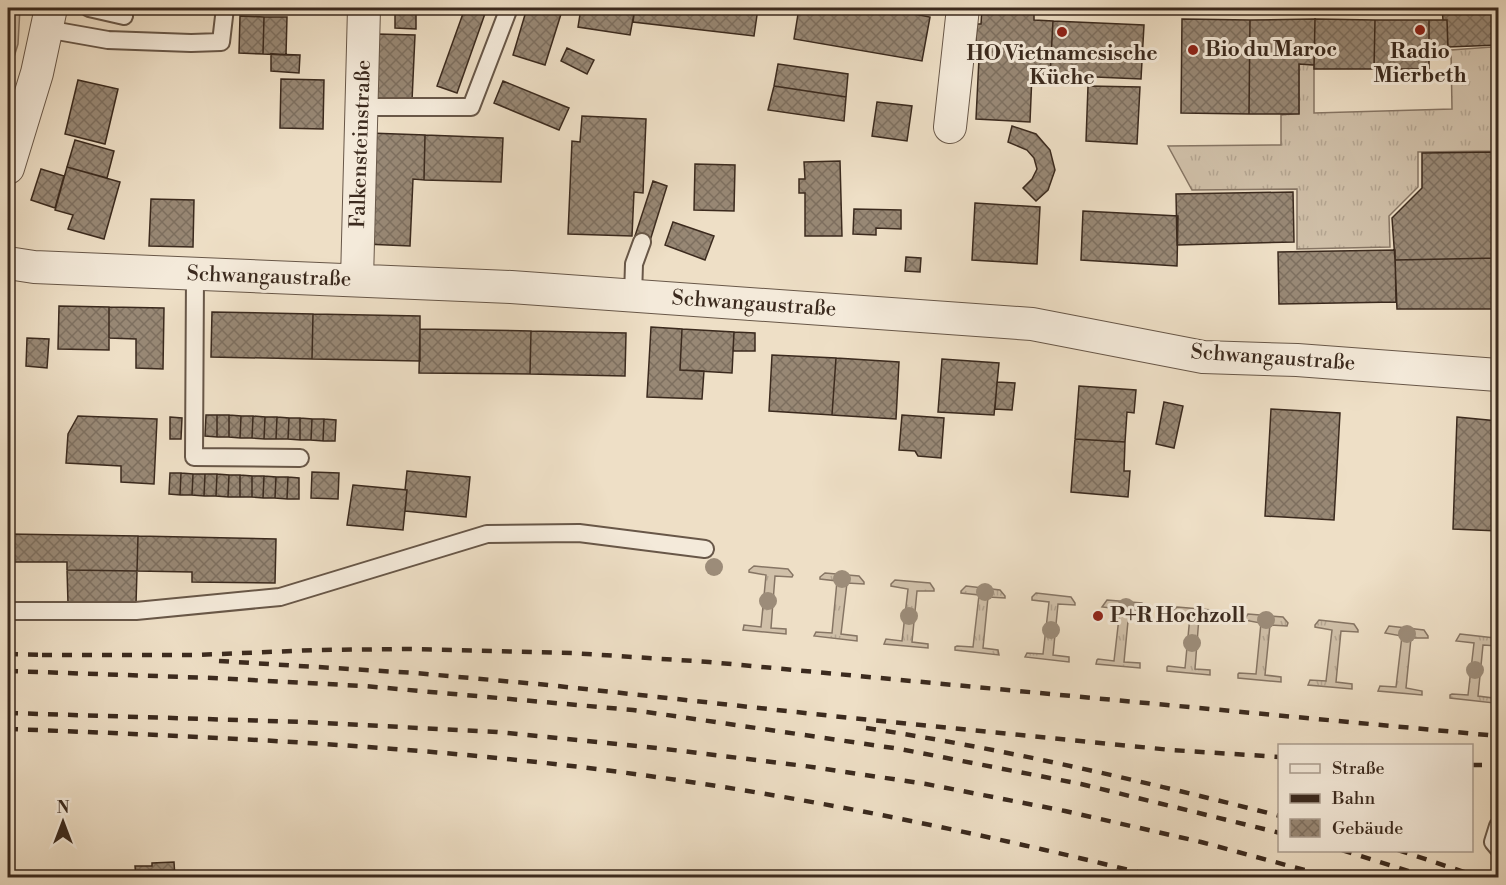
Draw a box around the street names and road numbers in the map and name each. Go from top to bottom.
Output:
street label: Falkensteinstraße [345,59,377,229]
street label: Schwangaustraße [186,261,352,293]
street label: Schwangaustraße [671,285,837,323]
street label: Schwangaustraße [1190,339,1356,377]

